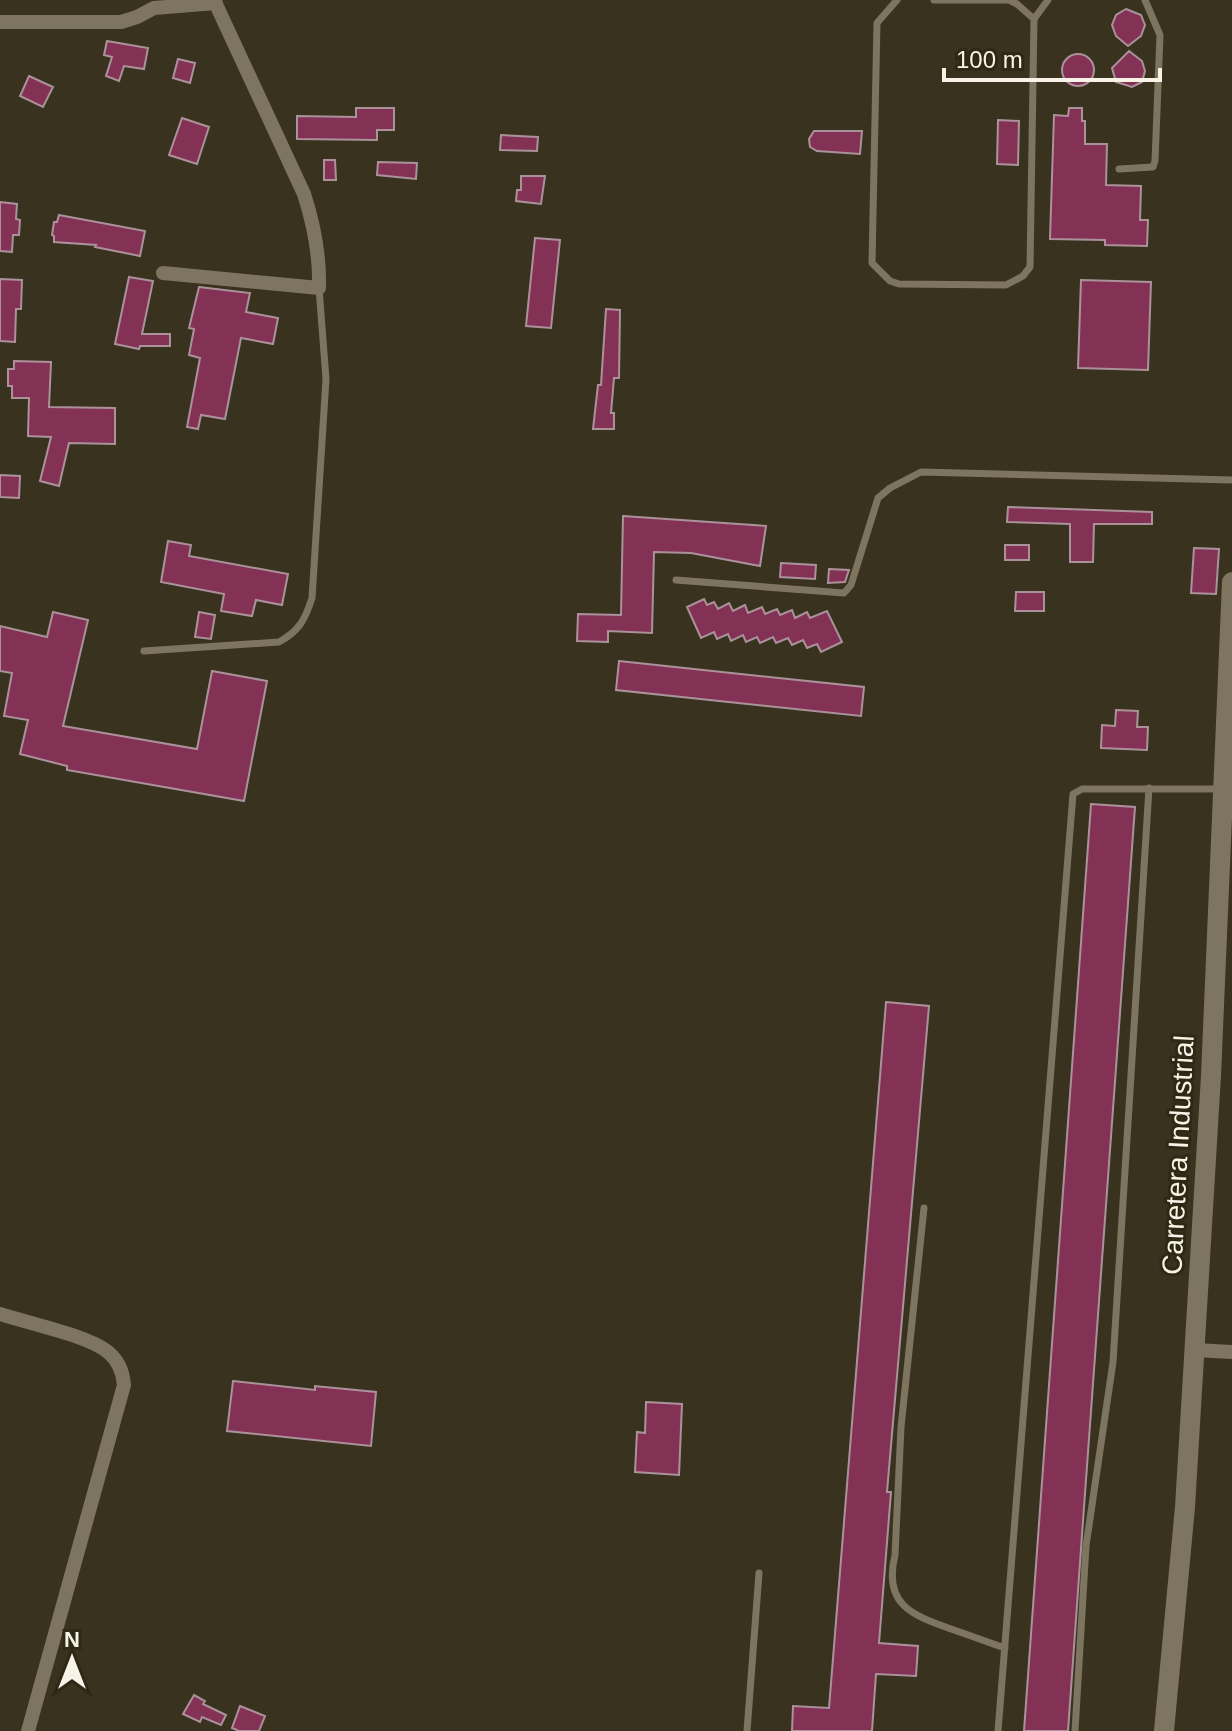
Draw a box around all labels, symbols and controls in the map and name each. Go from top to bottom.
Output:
scale bar [944,32,1160,82]
text: 100 m [956,46,1023,73]
street label: Carretera Industrial [1156,1035,1200,1275]
north arrow [32,1619,112,1699]
text: N [64,1627,80,1652]

